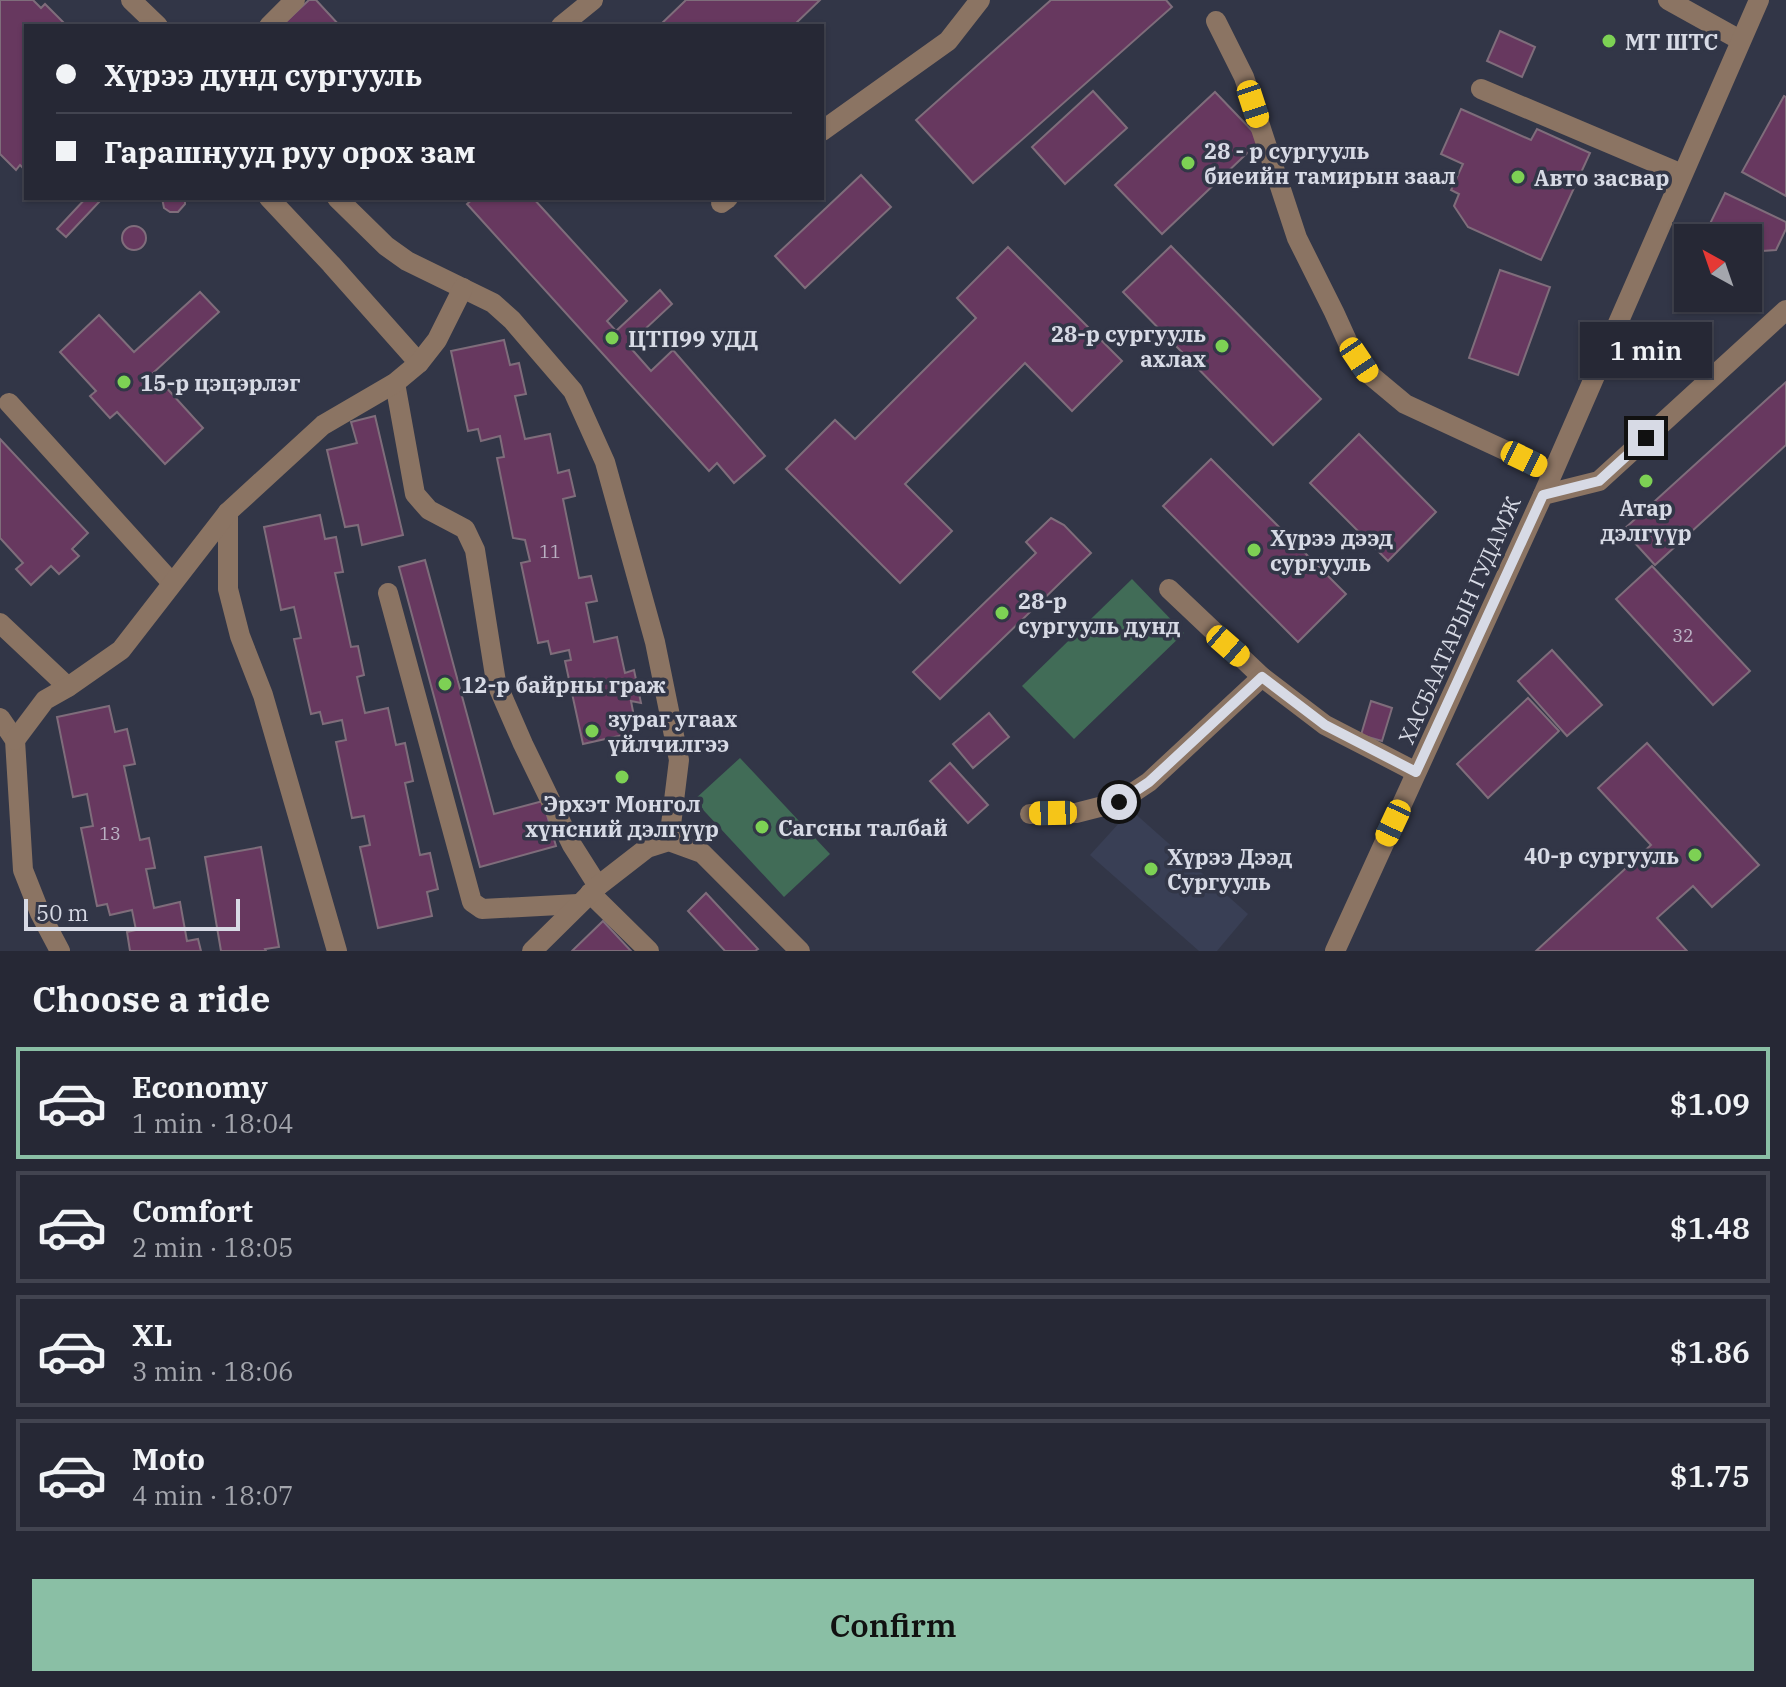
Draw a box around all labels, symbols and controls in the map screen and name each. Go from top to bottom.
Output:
place label: МТ ШТС [1625,27,1718,56]
marker: МТ ШТС [1600,32,1618,50]
text: Хүрээ дунд сургууль [104,55,422,94]
car [1234,77,1272,131]
text: Гарашнууд руу орох зам [104,132,476,171]
place label: 28 - р сургууль биеийн тамирын заал [1204,136,1456,190]
marker: 28 - р сургууль биеийн тамирын заал [1179,154,1197,172]
place label: Авто засвар [1534,163,1669,192]
marker: Авто засвар [1509,168,1527,186]
north arrow [1674,224,1762,312]
map controls [1674,224,1762,312]
place label: 28-р сургууль ахлах [1051,319,1206,373]
callout: 1 min [1580,322,1712,378]
place label: ЦТП99 УДД [628,324,758,353]
marker: ЦТП99 УДД [603,329,621,347]
car [1336,333,1382,387]
text: 1 min [1610,333,1682,367]
marker: 28-р сургууль ахлах [1213,337,1231,355]
place label: 15-р цэцэрлэг [140,368,301,397]
marker: 15-р цэцэрлэг [115,373,133,391]
route end [1628,420,1664,456]
car [1497,438,1551,480]
marker: Атар дэлгүүр [1637,472,1655,490]
street label: ХАСБААТАРЫН ГУДАМЖ [1391,491,1527,748]
place label: Атар дэлгүүр [1600,493,1692,547]
place label: Хүрээ дээд сургууль [1270,523,1393,577]
house number: 11 [539,540,561,563]
marker: Хүрээ дээд сургууль [1245,541,1263,559]
place label: 28-р сургууль дунд [1018,586,1180,640]
marker: 28-р сургууль дунд [993,604,1011,622]
car [1202,621,1254,671]
house number: 32 [1672,624,1694,647]
place label: 12-р байрны граж [461,670,666,699]
marker: 12-р байрны граж [436,675,454,693]
place label: зураг угаах үйлчилгээ [608,704,737,758]
marker: зураг угаах үйлчилгээ [583,722,601,740]
marker: Эрхэт Монгол хүнсний дэлгүүр [613,768,631,786]
route start [1101,784,1137,820]
place label: Эрхэт Монгол хүнсний дэлгүүр [525,789,719,843]
car [1372,796,1414,850]
car [1029,801,1077,825]
place label: Сагсны талбай [778,813,948,842]
marker: Сагсны талбай [753,818,771,836]
house number: 13 [99,822,121,845]
place label: 40-р сургууль [1524,841,1679,870]
place label: Хүрээ Дээд Сургууль [1167,842,1292,896]
marker: 40-р сургууль [1686,846,1704,864]
marker: Хүрээ Дээд Сургууль [1142,860,1160,878]
scale bar [24,895,240,931]
text: 50 m [36,898,88,927]
text: Choose a ride [32,975,271,1022]
icon: car [36,1067,108,1139]
text: Economy [132,1067,268,1106]
text: $1.09 [1670,1084,1750,1123]
text: 1 min · 18:04 [132,1106,294,1140]
icon: car [36,1191,108,1263]
text: Comfort [132,1191,253,1230]
text: $1.48 [1670,1208,1750,1247]
text: 2 min · 18:05 [132,1230,294,1264]
icon: car [36,1315,108,1387]
text: XL [132,1315,172,1354]
text: $1.86 [1670,1332,1750,1371]
text: 3 min · 18:06 [132,1354,294,1388]
icon: car [36,1439,108,1511]
text: Moto [132,1439,205,1478]
text: $1.75 [1670,1456,1750,1495]
text: 4 min · 18:07 [132,1478,294,1512]
button: Confirm [32,1579,1754,1671]

